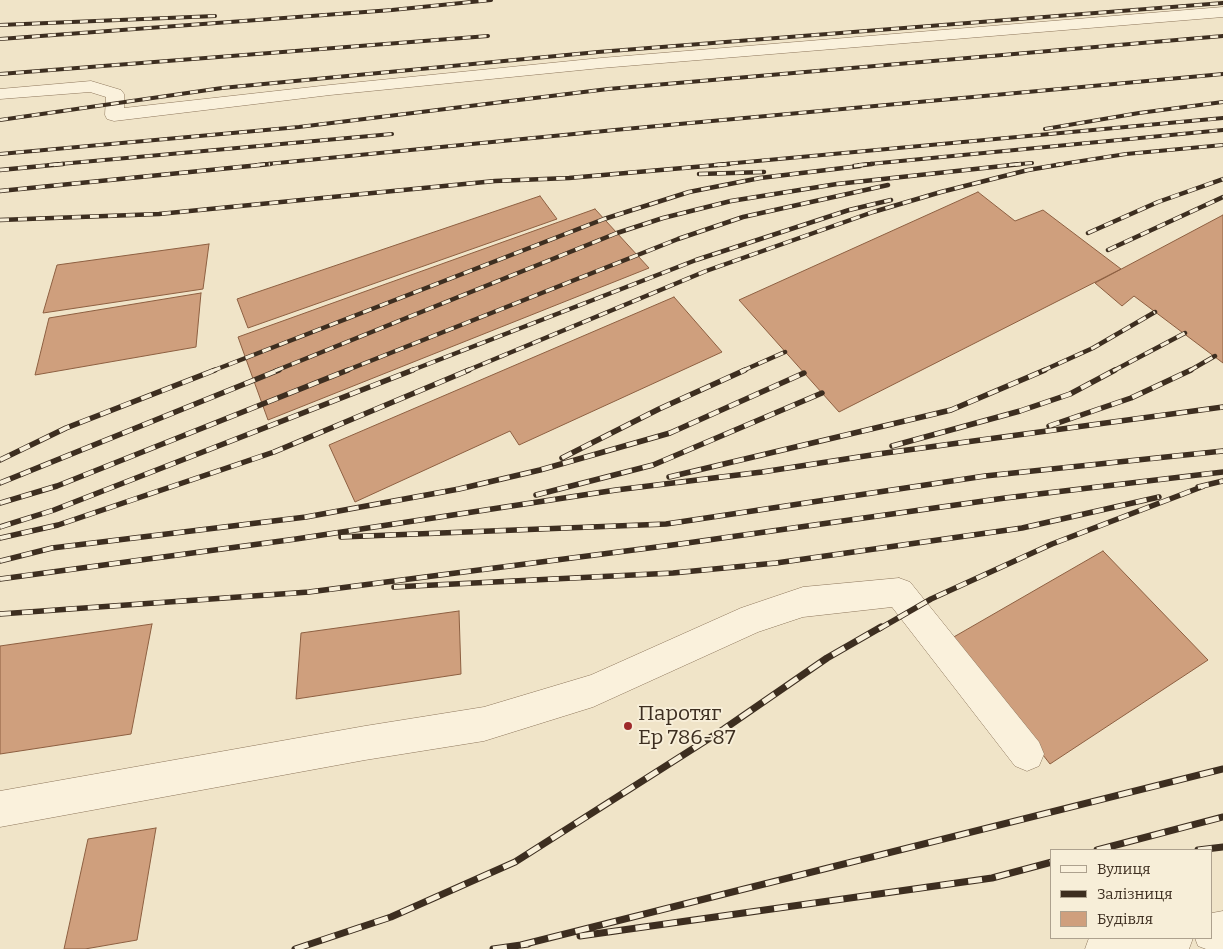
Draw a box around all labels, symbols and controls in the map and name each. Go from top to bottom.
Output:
place label: Паротяг Ер 786-87 [638,701,735,751]
marker: Паротяг Ер 786-87 [622,720,634,732]
legend [1050,849,1213,939]
text: Вулиця [1097,860,1151,878]
text: Залізниця [1097,885,1172,903]
text: Будівля [1097,910,1153,928]

